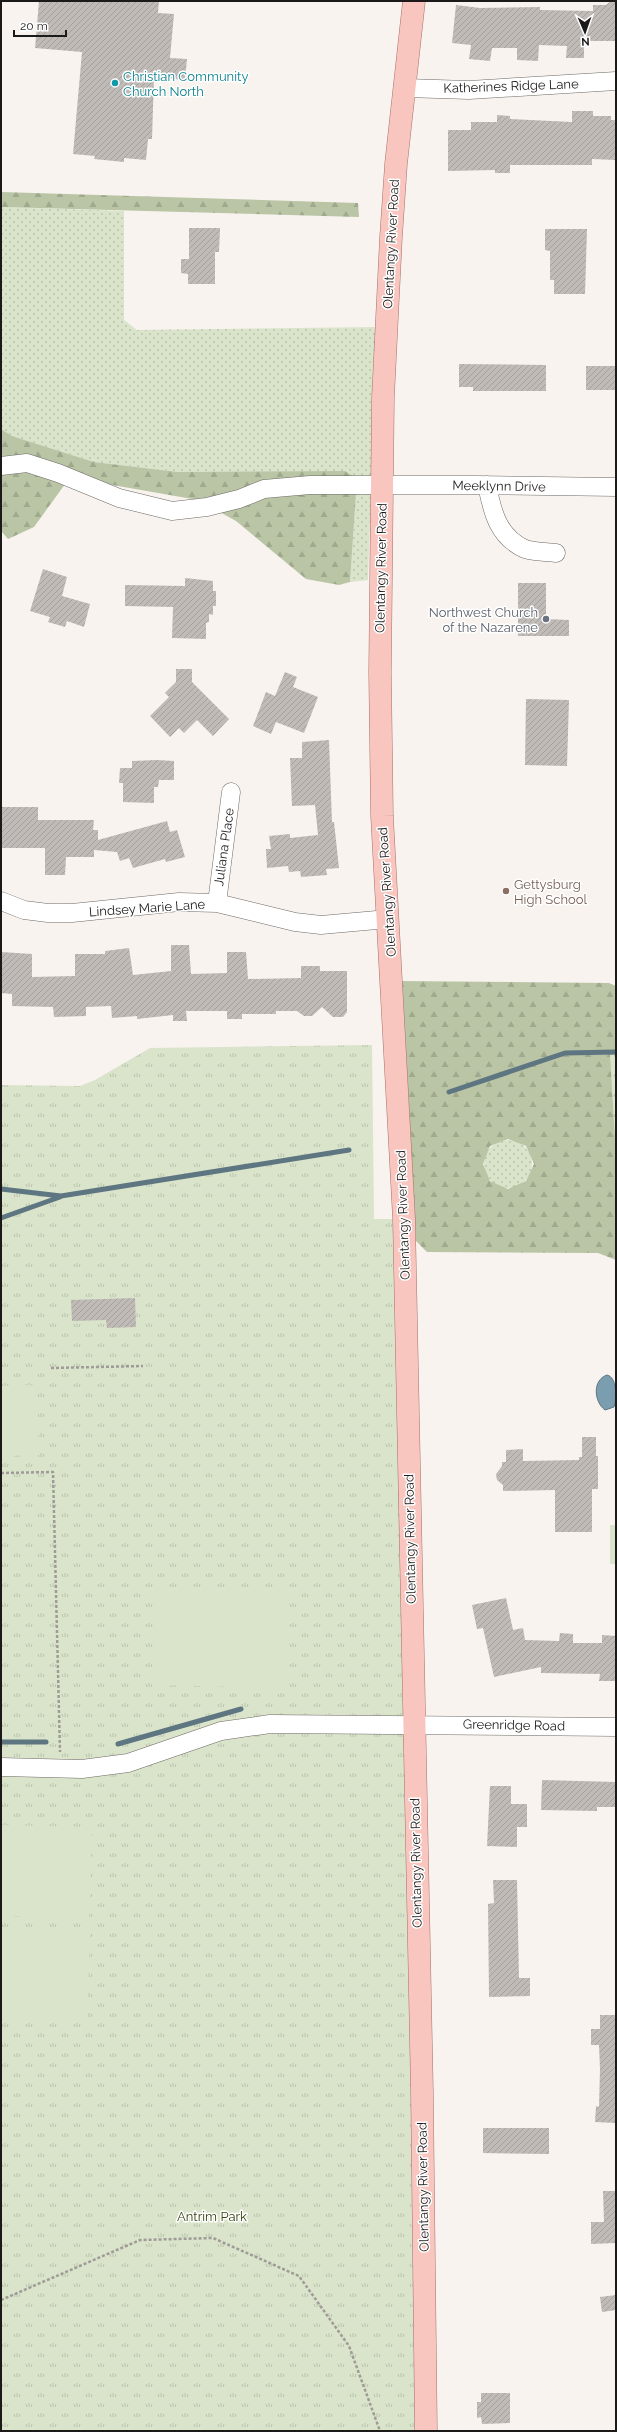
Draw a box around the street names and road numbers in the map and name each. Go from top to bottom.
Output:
street label: Katherines Ridge Lane [443,76,579,96]
street label: Olentangy River Road [380,179,402,309]
street label: Meeklynn Drive [452,478,546,494]
street label: Olentangy River Road [372,503,390,633]
street label: Juliana Place [211,807,237,887]
street label: Olentangy River Road [375,827,399,957]
street label: Lindsey Marie Lane [88,896,206,920]
street label: Olentangy River Road [393,1150,413,1280]
street label: Olentangy River Road [401,1474,419,1604]
street label: Greenridge Road [463,1717,565,1733]
street label: Olentangy River Road [407,1798,425,1928]
street label: Olentangy River Road [414,2122,432,2252]

